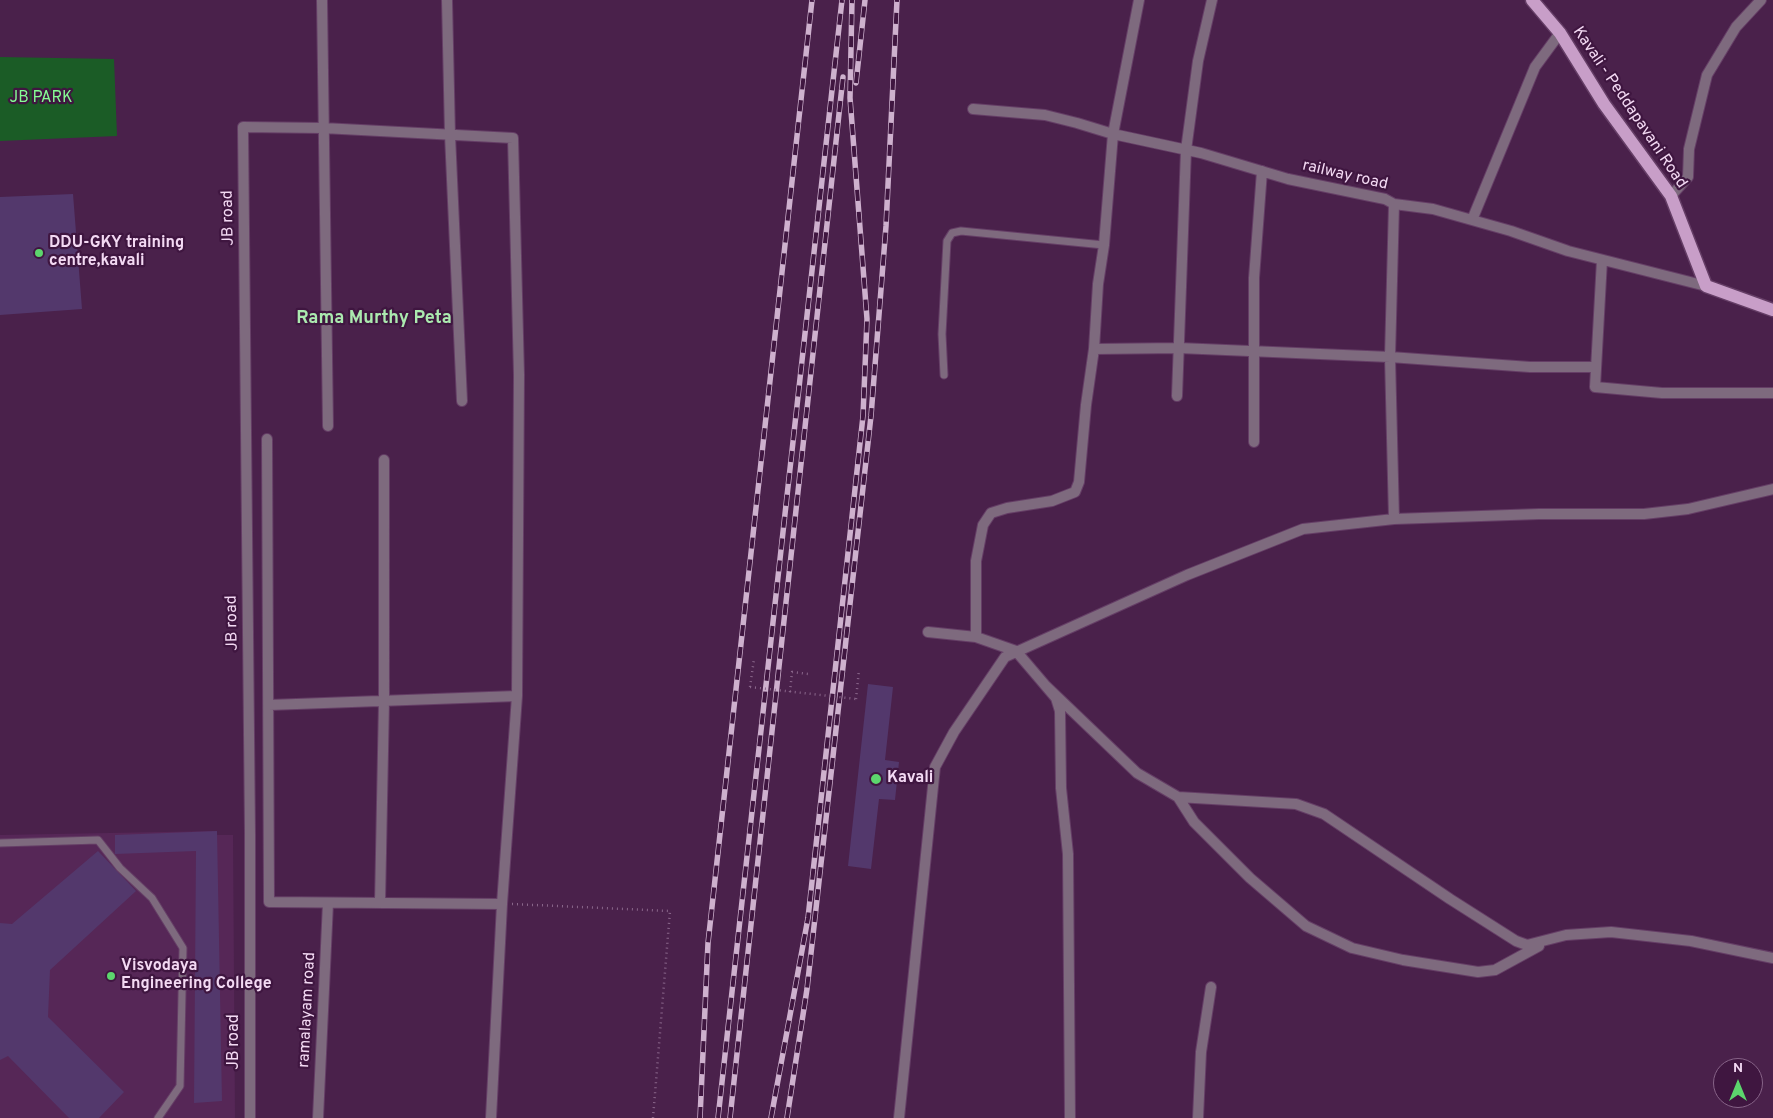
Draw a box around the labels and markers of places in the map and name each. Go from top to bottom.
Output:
place label: DDU-GKY training centre,kavali [49,234,184,272]
marker: DDU-GKY training centre,kavali [33,247,45,259]
place label: Kavali [887,769,933,789]
marker: Kavali [869,772,883,786]
place label: Visvodaya Engineering College [121,957,272,995]
marker: Visvodaya Engineering College [105,970,117,982]

